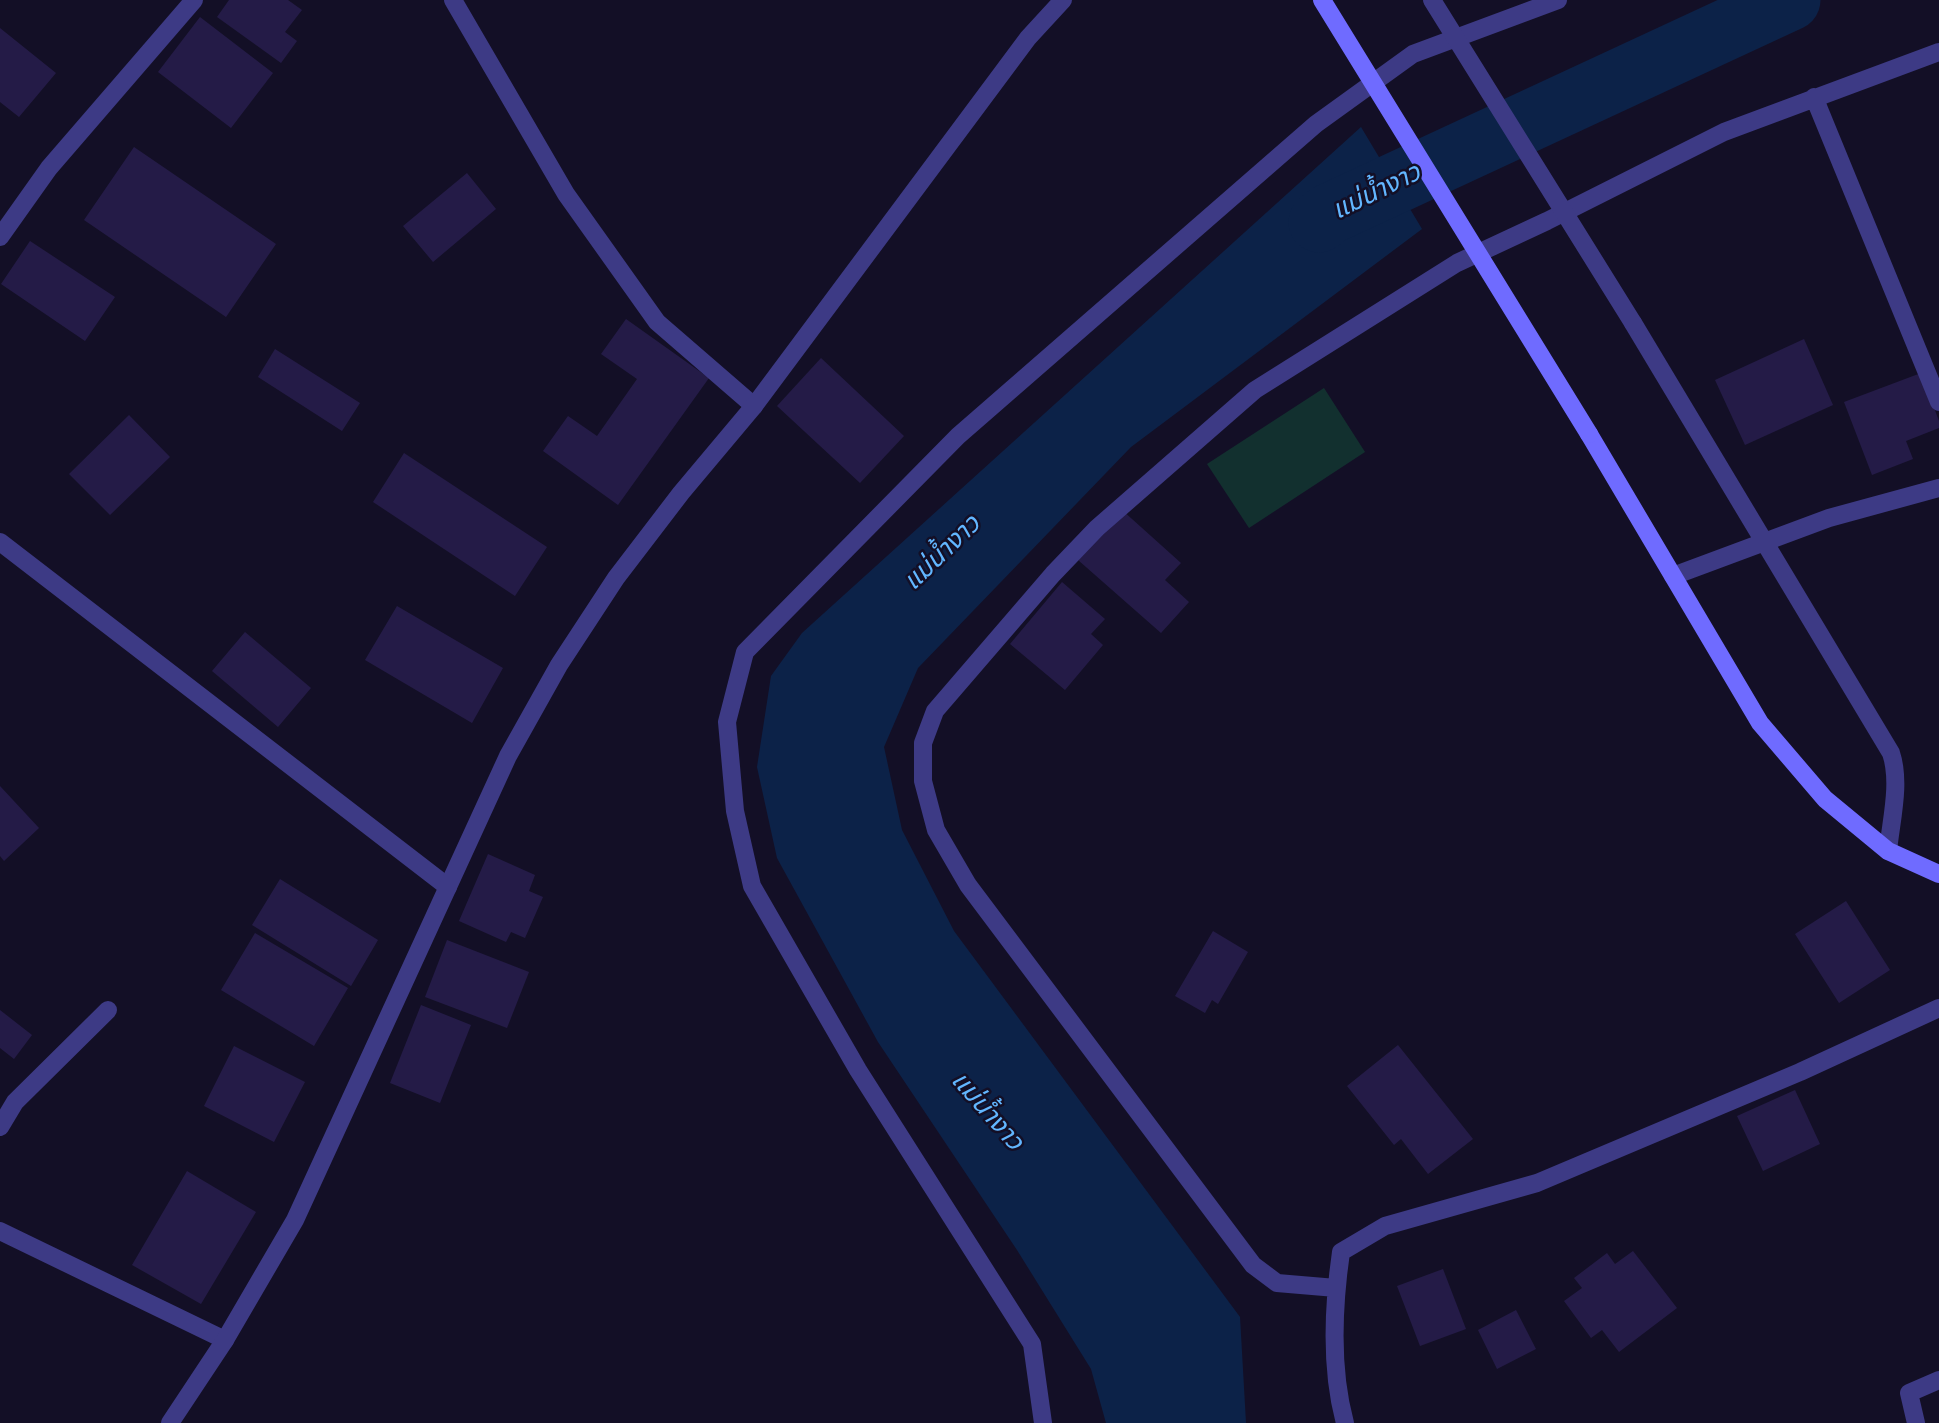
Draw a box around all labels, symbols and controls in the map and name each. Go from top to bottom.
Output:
water label: แม่น้ำงาว [1328,158,1426,228]
water label: แม่น้ำงาว [898,510,988,598]
water label: แม่น้ำงาว [943,1066,1029,1158]

